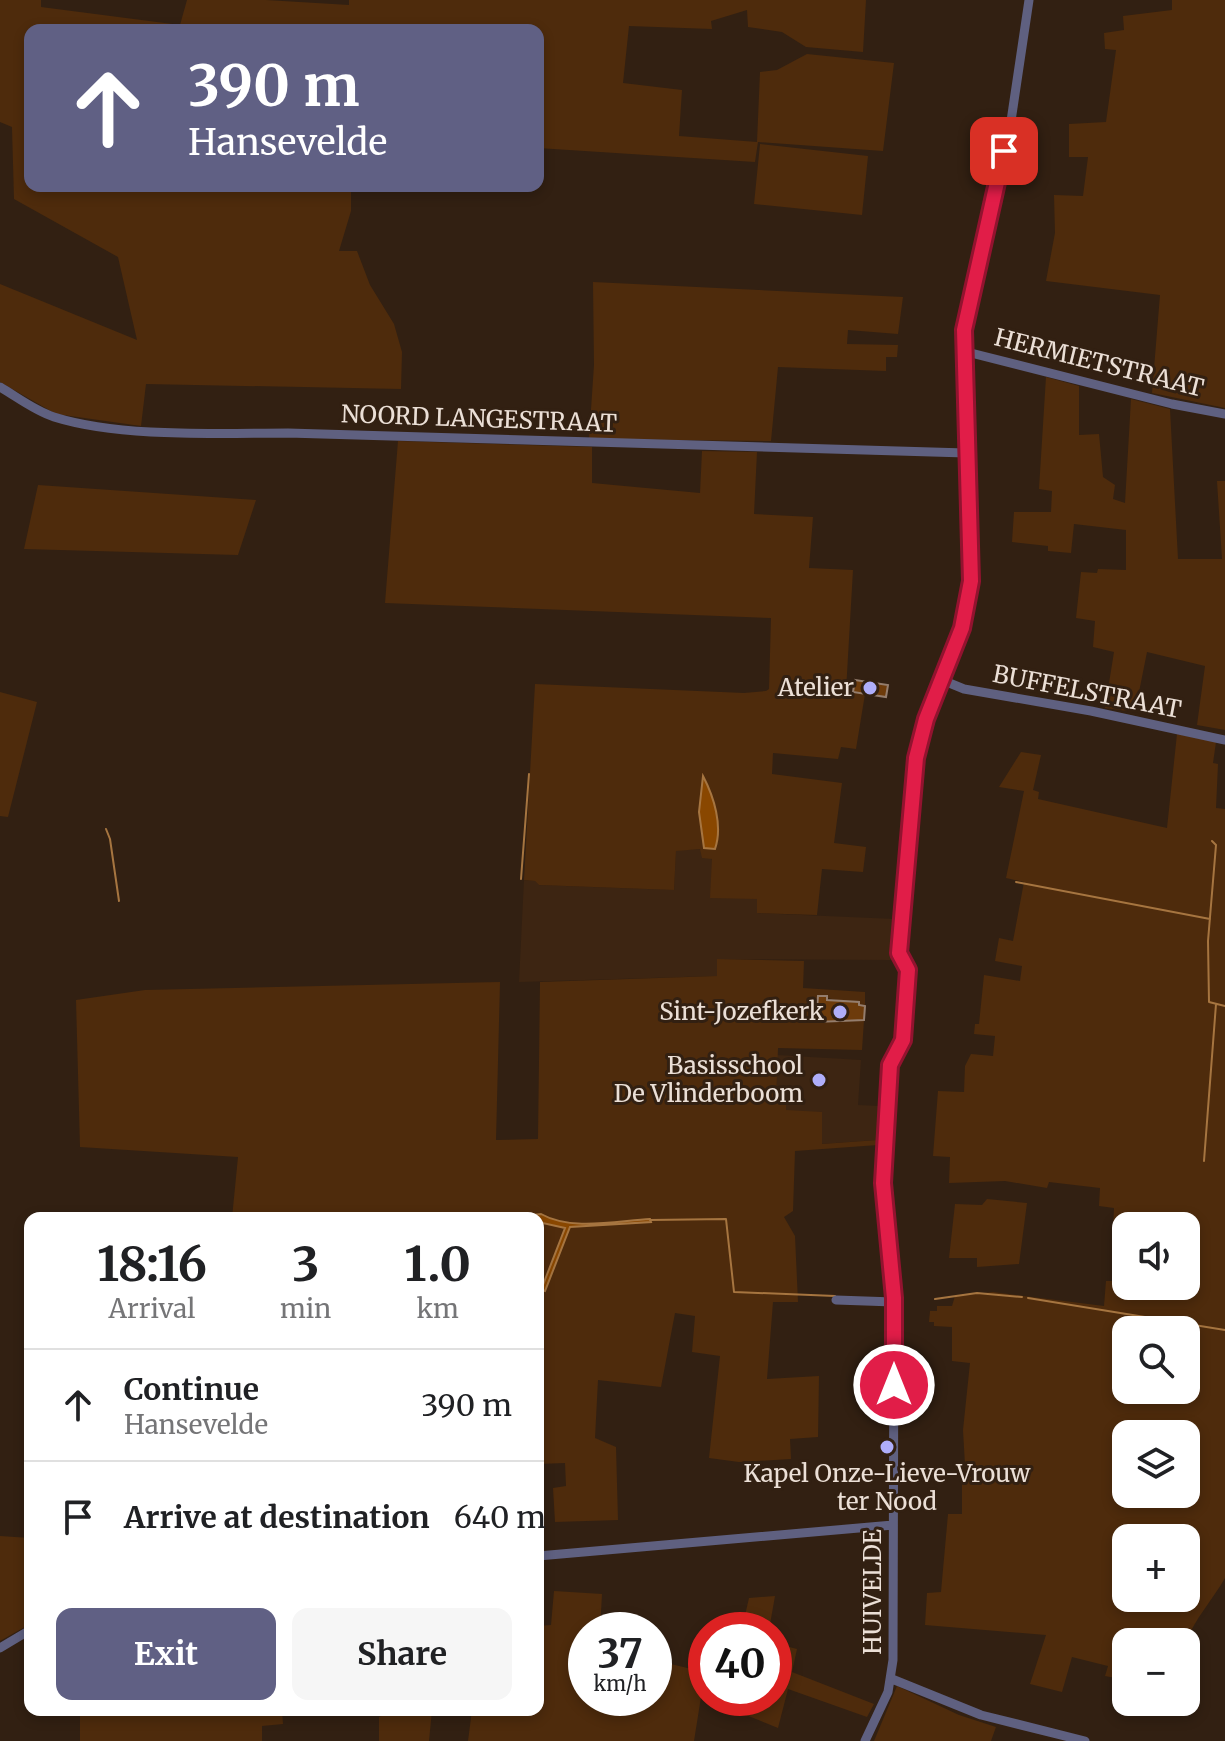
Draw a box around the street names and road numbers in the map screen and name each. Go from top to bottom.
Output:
street label: HERMIETSTRAAT [991,322,1207,404]
street label: NOORD LANGESTRAAT [340,398,618,439]
street label: BUFFELSTRAAT [990,658,1184,725]
street label: HUIVELDE [857,1529,888,1655]

